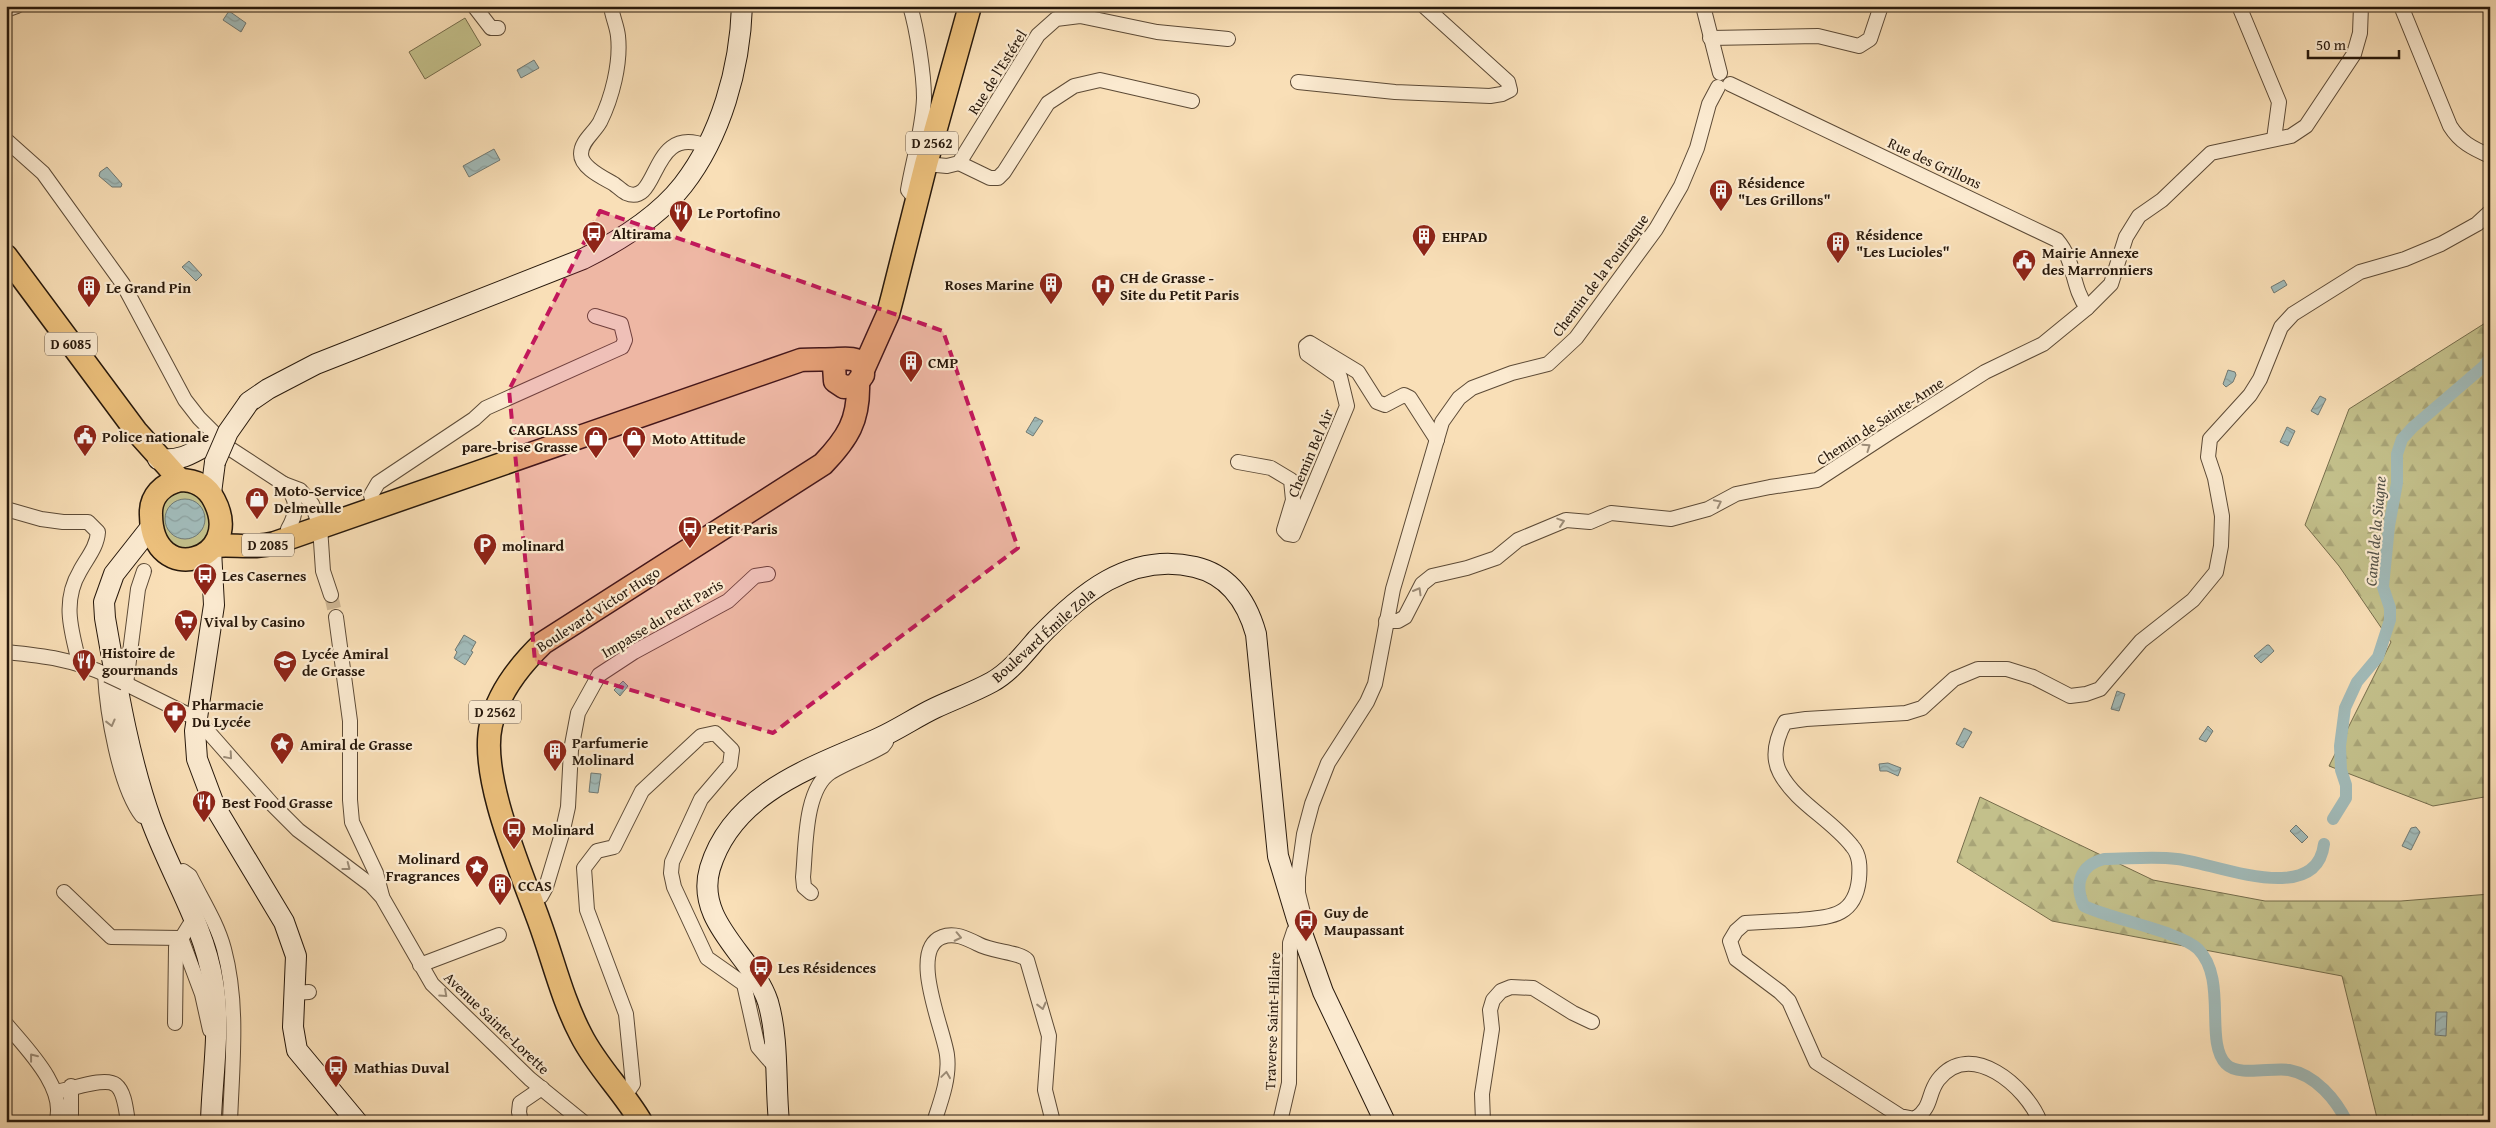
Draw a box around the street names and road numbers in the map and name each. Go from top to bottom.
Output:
street label: Rue de l'Estérel [963,25,1031,119]
road number: D 2562 [906,132,958,154]
street label: Rue des Grillons [1885,132,1985,194]
street label: Chemin de la Pouiraque [1547,209,1653,341]
road number: D 6085 [45,332,97,356]
street label: Chemin de Sainte-Anne [1812,372,1948,470]
street label: Chemin Bel Air [1282,405,1338,501]
road number: D 2085 [242,534,294,556]
street label: Boulevard Victor Hugo [532,561,664,657]
street label: Impasse du Petit Paris [597,573,727,663]
street label: Boulevard Émile Zola [987,583,1099,687]
road number: D 2562 [469,700,521,724]
street label: Traverse Saint-Hilaire [1259,952,1285,1090]
street label: Avenue Sainte-Lorette [440,967,554,1079]

